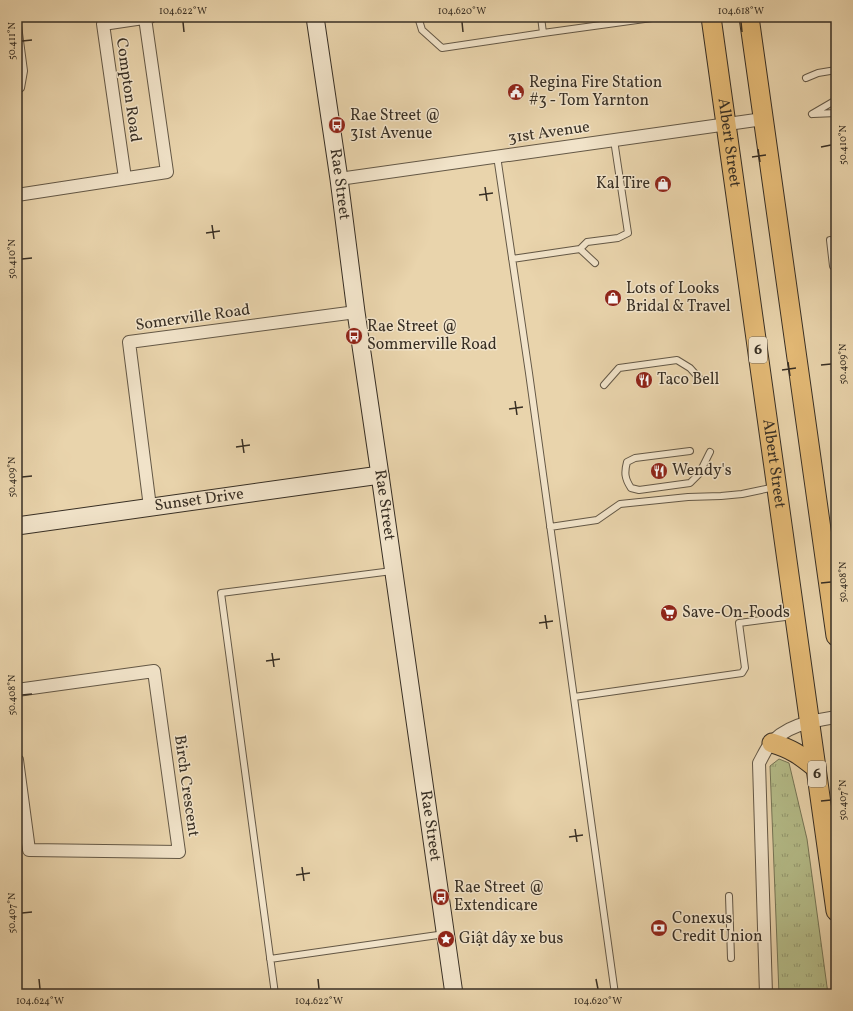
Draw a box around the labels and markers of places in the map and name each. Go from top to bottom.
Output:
place label: Regina Fire Station #3 - Tom Yarnton [529,72,662,112]
public building icon: Regina Fire Station #3 - Tom Yarnton [506,82,526,102]
place label: Rae Street @ 31st Avenue [350,105,441,145]
bus stop icon: Rae Street @ 31st Avenue [327,115,347,135]
place label: Kal Tire [596,173,650,195]
shop icon: Kal Tire [653,174,673,194]
place label: Lots of Looks Bridal & Travel [626,278,731,318]
shop icon: Lots of Looks Bridal & Travel [603,288,623,308]
place label: Rae Street @ Sommerville Road [367,316,497,356]
bus stop icon: Rae Street @ Sommerville Road [344,326,364,346]
place label: Taco Bell [657,369,720,391]
restaurant icon: Taco Bell [634,370,654,390]
place label: Wendy's [672,460,732,482]
restaurant icon: Wendy's [649,461,669,481]
place label: Save-On-Foods [682,602,790,624]
supermarket icon: Save-On-Foods [659,603,679,623]
place label: Rae Street @ Extendicare [454,877,545,917]
bus stop icon: Rae Street @ Extendicare [431,887,451,907]
place label: Conexus Credit Union [672,908,763,948]
bank icon: Conexus Credit Union [649,918,669,938]
place label: Giật dây xe bus [459,928,564,950]
place icon: Giật dây xe bus [436,929,456,949]

